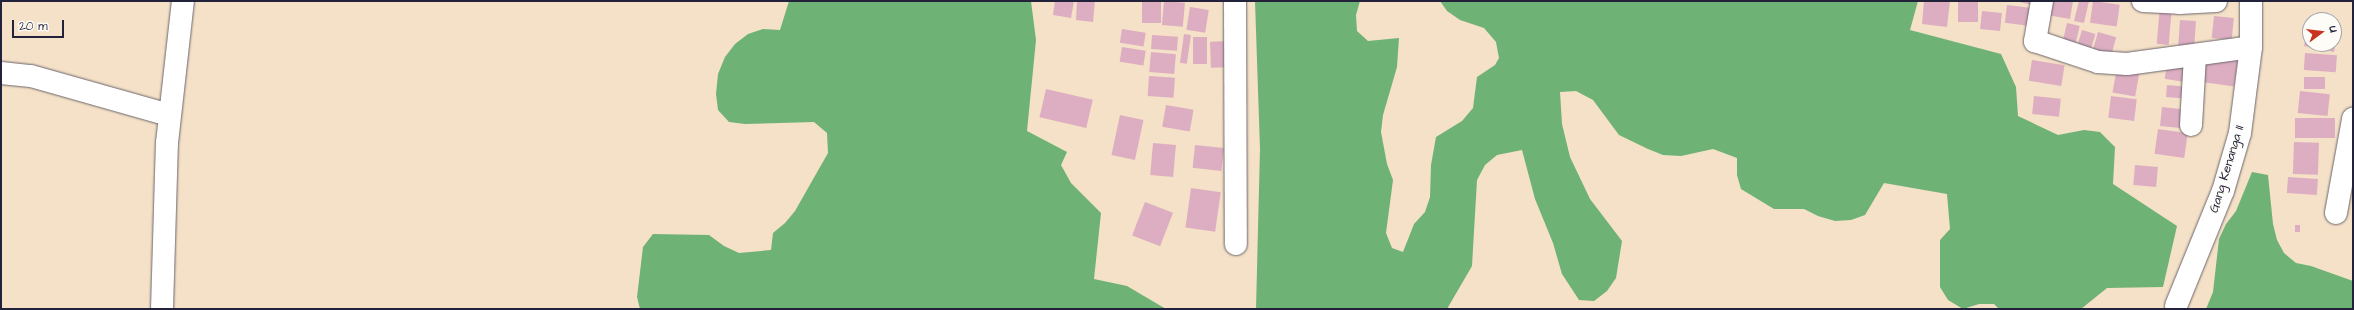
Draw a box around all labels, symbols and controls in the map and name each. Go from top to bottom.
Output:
scale bar [14,12,66,38]
north arrow [2302,12,2342,52]
text: 20 m [19,18,48,35]
text: U [2325,24,2341,34]
street label: Gang Kenanga II [2206,123,2248,215]

